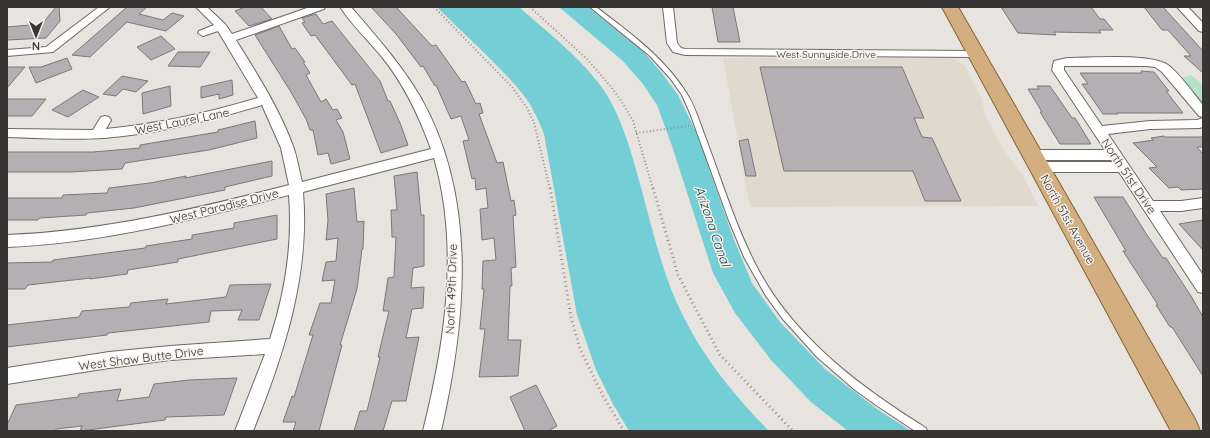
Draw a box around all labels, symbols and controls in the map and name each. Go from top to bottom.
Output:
north arrow [16,16,56,56]
text: N [32,39,40,53]
street label: West Sunnyside Drive [776,48,876,61]
street label: West Laurel Lane [133,104,231,138]
street label: North 51st Drive [1098,135,1160,217]
street label: North 51st Avenue [1037,172,1099,266]
water label: Arizona Canal [692,184,735,270]
street label: West Paradise Drive [168,185,280,227]
street label: North 49th Drive [442,243,460,335]
street label: West Shaw Butte Drive [78,343,205,373]

